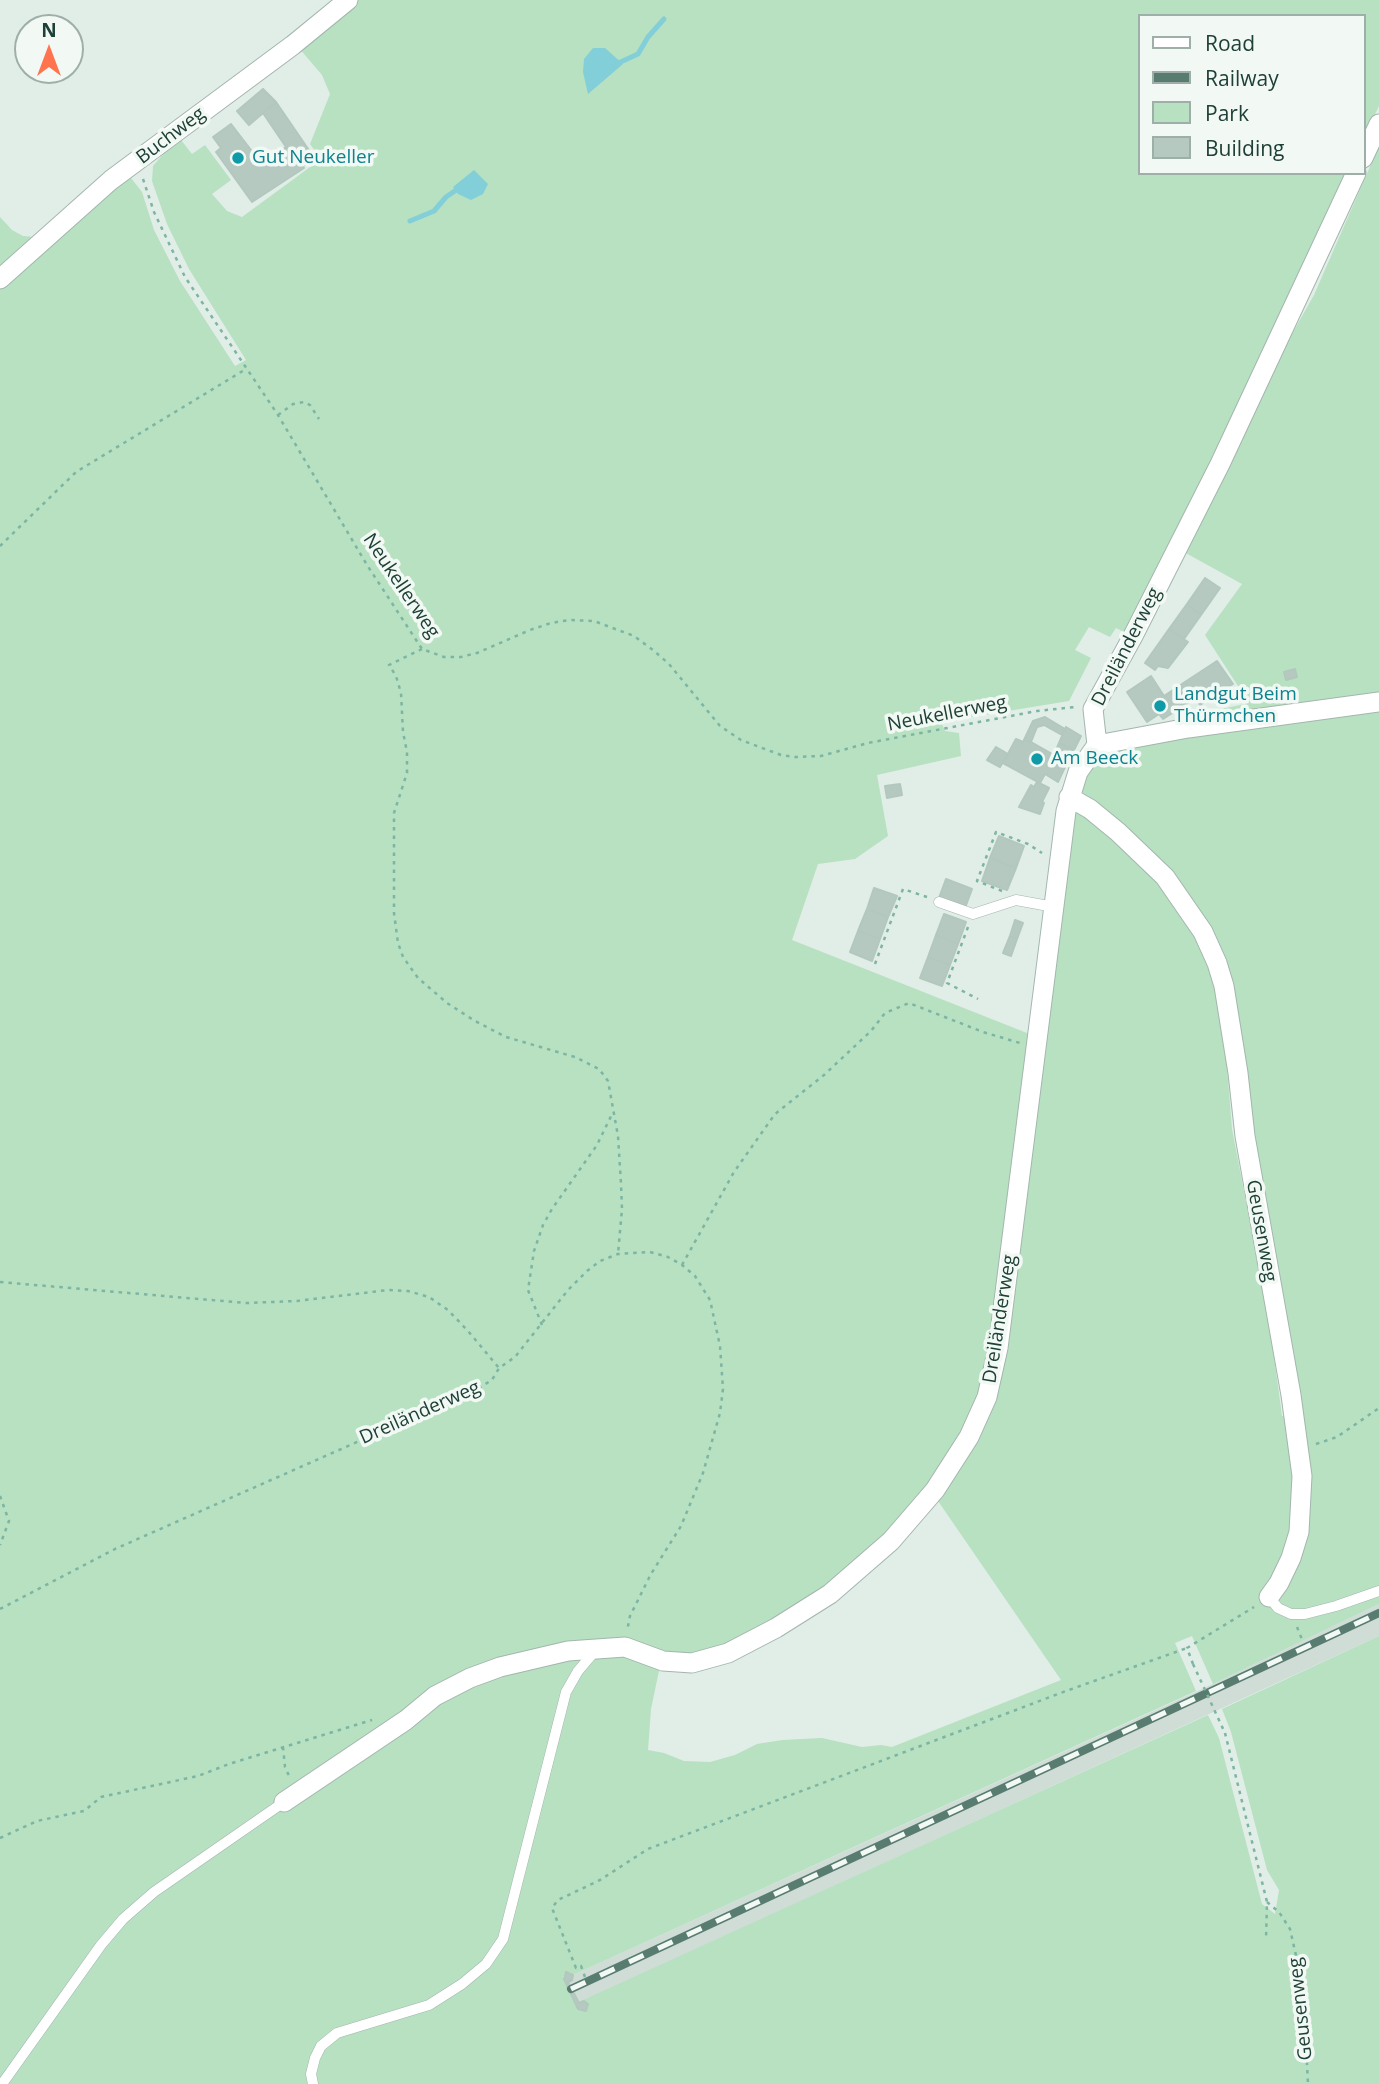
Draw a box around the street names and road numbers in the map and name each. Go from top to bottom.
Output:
street label: Buchweg [132,103,210,169]
street label: Neukellerweg [358,529,444,643]
street label: Dreiländerweg [1087,584,1167,710]
street label: Neukellerweg [885,691,1009,737]
street label: Geusenweg [1241,1178,1281,1284]
street label: Dreiländerweg [979,1253,1021,1385]
street label: Dreiländerweg [356,1376,484,1450]
street label: Geusenweg [1284,1956,1318,2062]

